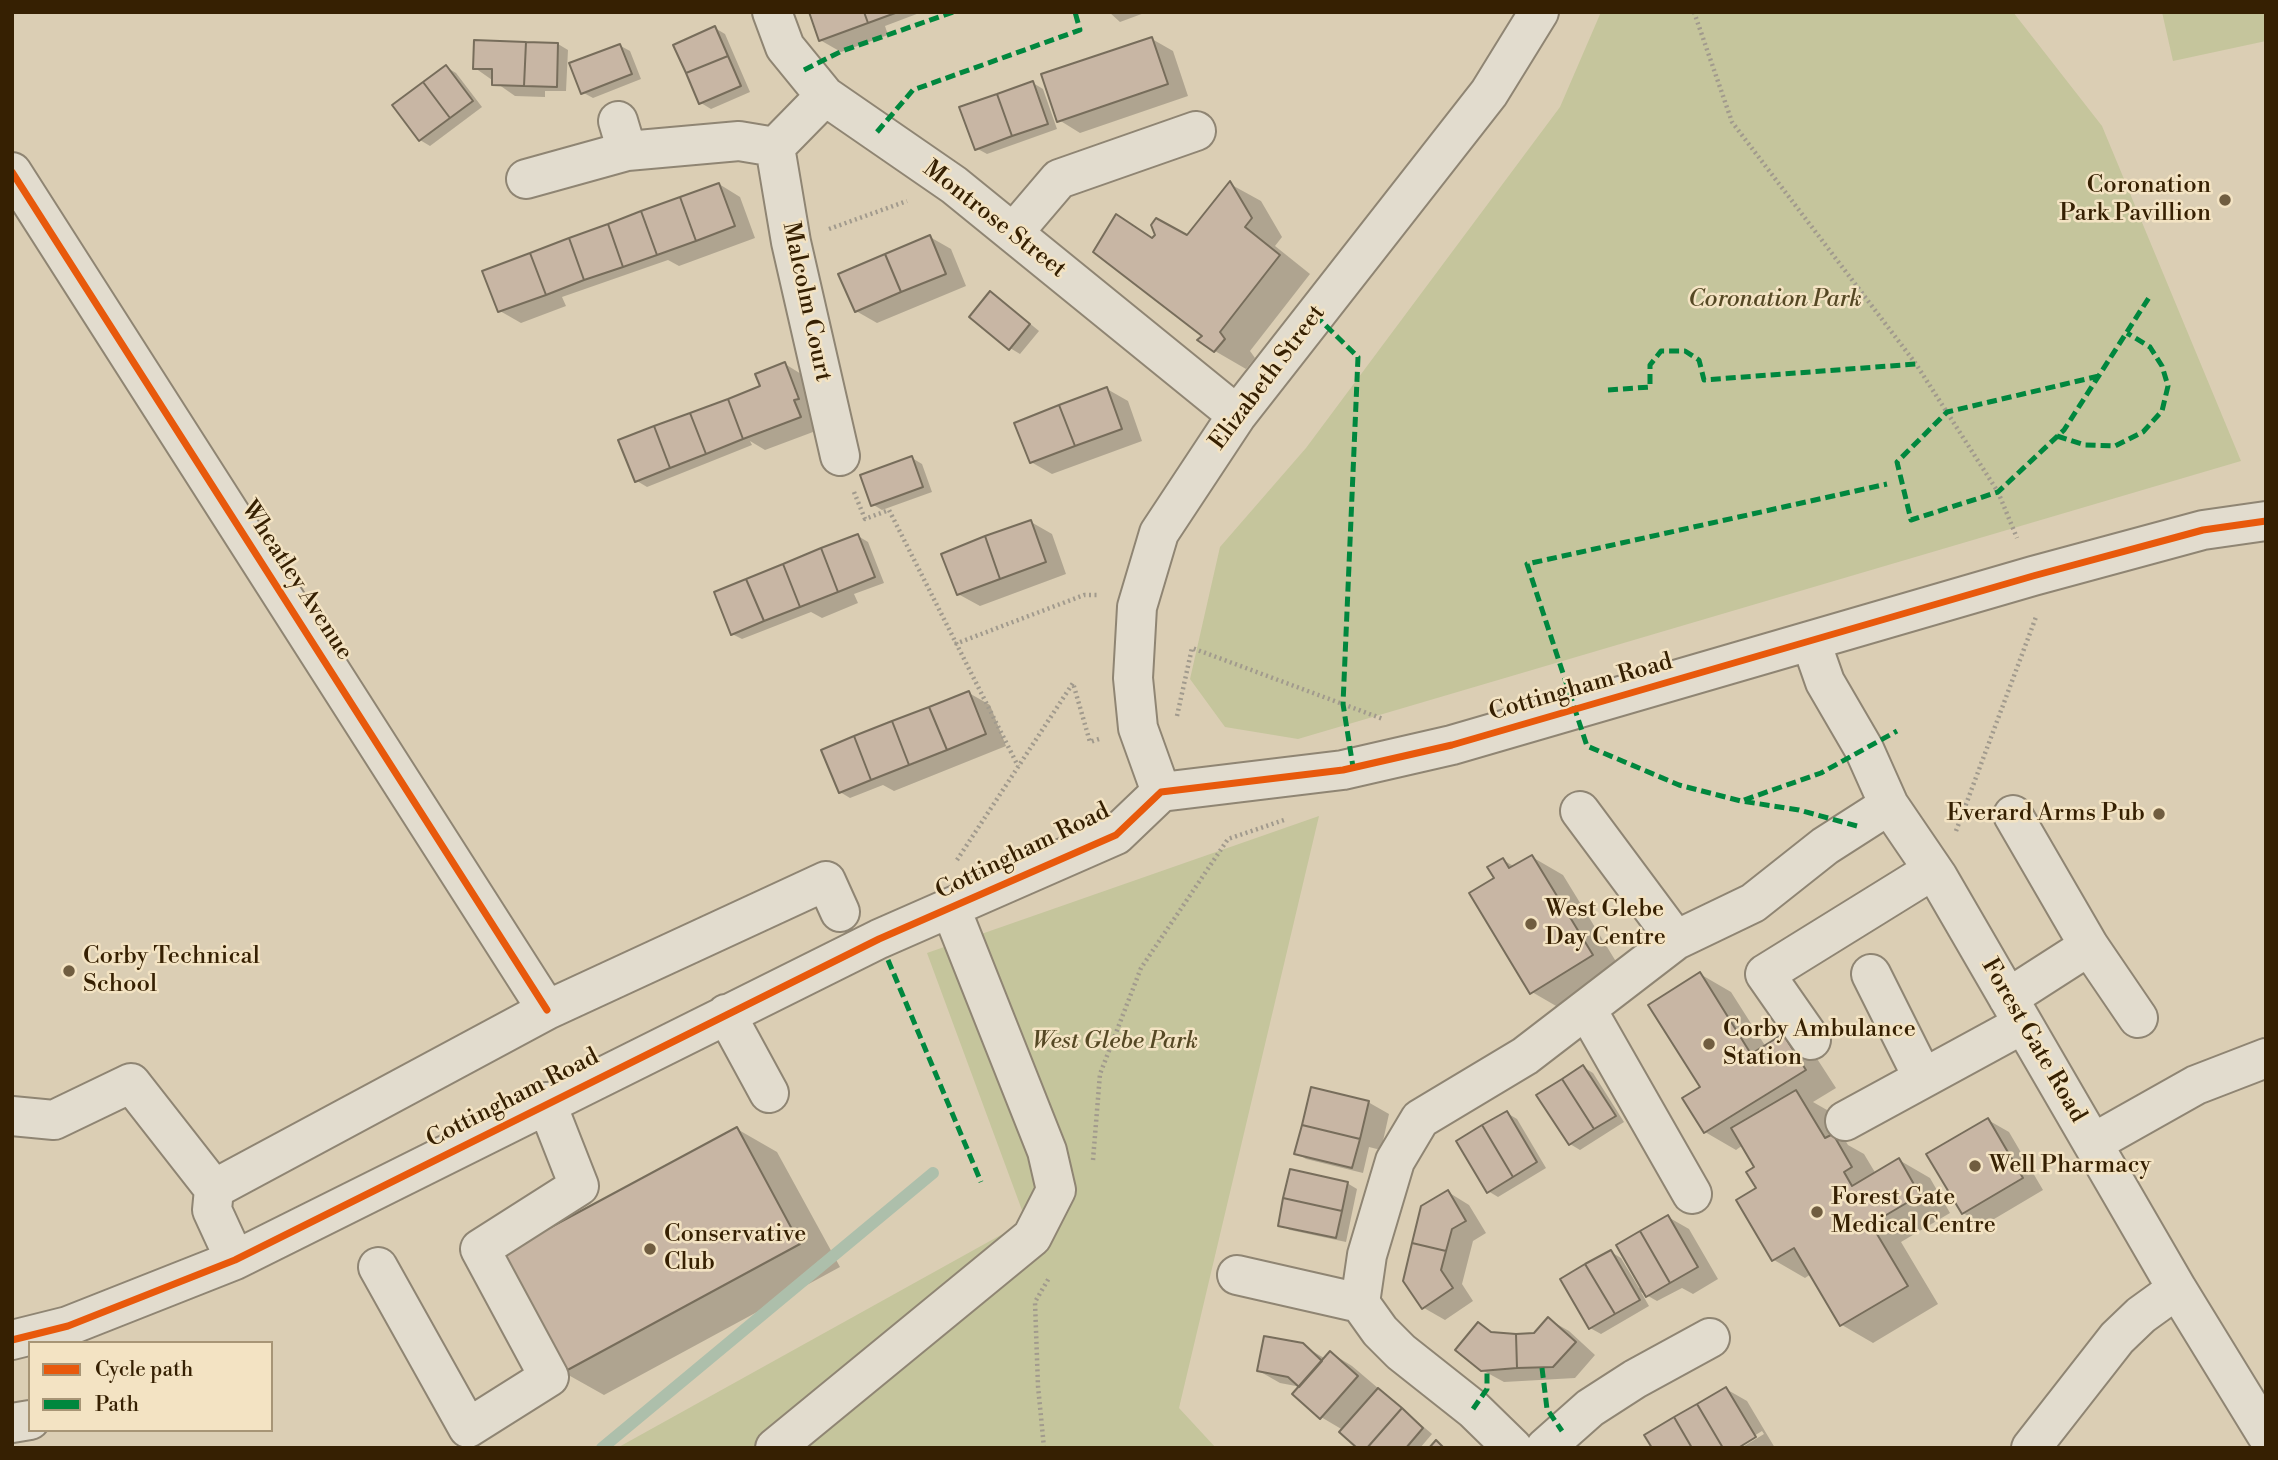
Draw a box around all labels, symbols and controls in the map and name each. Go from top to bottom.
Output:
street label: Montrose Street [917,155,1071,285]
place label: Coronation Park Pavillion [2059,172,2211,228]
marker: Coronation Park Pavillion [2217,192,2233,208]
street label: Malcolm Court [775,220,837,384]
park label: Coronation Park [1688,286,1862,314]
street label: Elizabeth Street [1204,300,1332,456]
street label: Wheatley Avenue [234,496,358,666]
street label: Cottingham Road [1486,648,1676,728]
street label: Cottingham Road [932,798,1114,906]
place label: Everard Arms Pub [1947,800,2145,828]
marker: Everard Arms Pub [2151,806,2167,822]
place label: West Glebe Day Centre [1545,896,1666,952]
marker: West Glebe Day Centre [1523,916,1539,932]
place label: Corby Technical School [83,943,260,999]
street label: Forest Gate Road [1974,954,2092,1128]
marker: Corby Technical School [61,963,77,979]
place label: Corby Ambulance Station [1723,1016,1916,1072]
park label: West Glebe Park [1032,1028,1198,1056]
marker: Corby Ambulance Station [1701,1036,1717,1052]
street label: Cottingham Road [422,1043,604,1155]
place label: Well Pharmacy [1989,1152,2151,1180]
marker: Well Pharmacy [1967,1158,1983,1174]
place label: Forest Gate Medical Centre [1831,1184,1996,1240]
marker: Forest Gate Medical Centre [1809,1204,1825,1220]
place label: Conservative Club [664,1221,806,1277]
marker: Conservative Club [642,1241,658,1257]
legend [28,1341,273,1432]
text: Cycle path [95,1357,193,1383]
text: Path [95,1392,139,1418]

